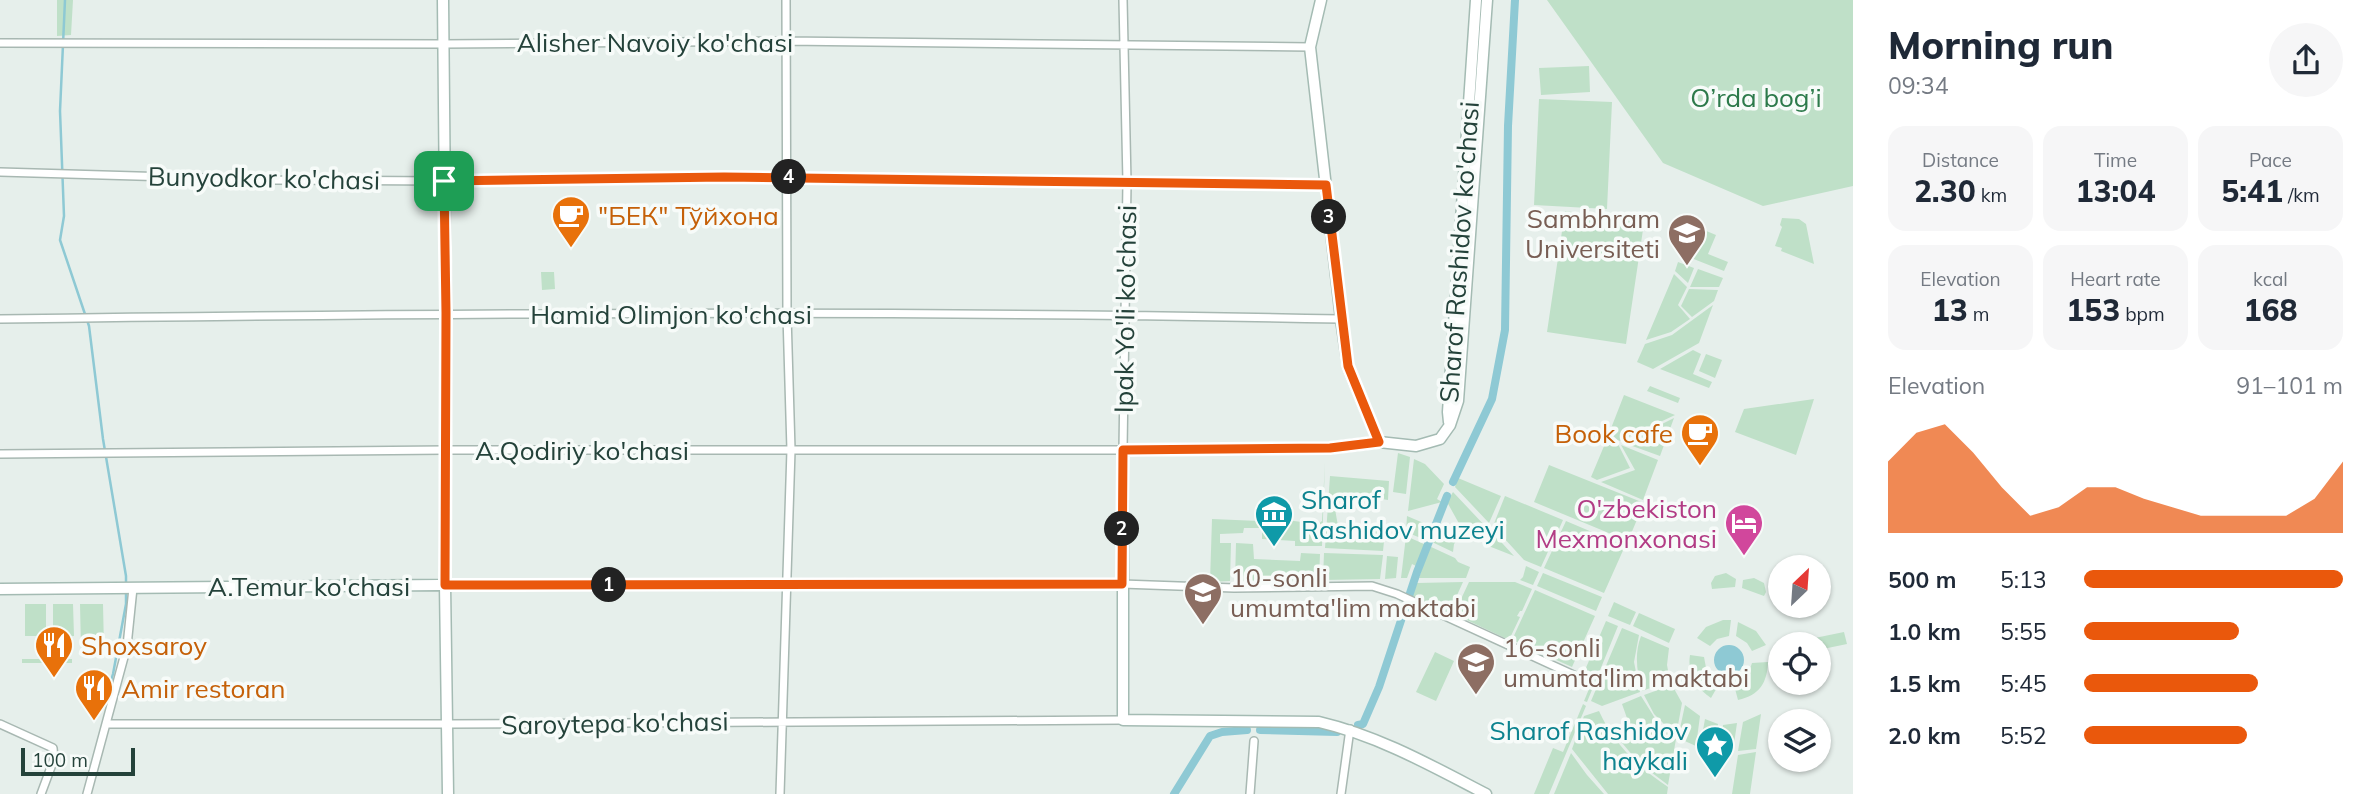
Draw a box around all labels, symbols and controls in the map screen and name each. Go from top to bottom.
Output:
text: Morning run [1888,21,2114,69]
button: share [2269,23,2343,97]
street label: Alisher Navoiy ko'chasi [517,26,793,59]
text: 09:34 [1888,71,1948,100]
park label: O’rda bog’i [1690,81,1822,114]
street label: Sharof Rashidov ko'chasi [1432,100,1486,404]
text: Distance [1922,148,1999,172]
text: Time [2094,148,2137,172]
text: Pace [2249,148,2292,172]
pin [414,151,474,211]
street label: Bunyodkor ko'chasi [148,159,380,197]
pin: 4 [772,160,806,194]
icon: arrive [425,162,463,200]
text: 4 [783,164,794,188]
text: 2.30 [1914,172,1976,210]
text: 13:04 [2076,172,2155,210]
text: 5:41 [2221,172,2283,210]
text: km [1976,183,2007,207]
text: /km [2283,183,2320,207]
cafe icon: "БЕК" Тўйхона [550,194,592,249]
place label: "БЕК" Тўйхона [598,199,779,232]
pin: 3 [1312,200,1346,234]
place label: Sambhram Universiteti [1525,202,1660,265]
text: 3 [1323,204,1334,228]
street label: Ipak Yo'li ko'chasi [1107,205,1143,413]
school or university icon: Sambhram Universiteti [1666,212,1708,267]
text: Elevation [1920,267,2001,291]
text: Heart rate [2070,267,2161,291]
text: kcal [2253,267,2288,291]
text: 13 [1932,291,1968,329]
text: 153 [2066,291,2120,329]
text: 168 [2244,291,2298,329]
street label: Hamid Olimjon ko'chasi [530,298,812,331]
text: m [1968,302,1989,326]
text: bpm [2120,302,2165,326]
text: Elevation [1888,371,1985,400]
text: 91–101 m [2236,371,2343,400]
cafe icon: Book cafe [1679,412,1721,467]
place label: Book cafe [1555,417,1673,450]
street label: A.Qodiriy ko'chasi [475,434,689,467]
place label: Sharof Rashidov muzeyi [1301,483,1505,546]
place label: O'zbekiston Mexmonxonasi [1535,492,1717,555]
museum icon: Sharof Rashidov muzeyi [1253,493,1295,548]
hotel icon: O'zbekiston Mexmonxonasi [1723,502,1765,557]
pin: 2 [1104,512,1140,546]
text: 2 [1116,516,1127,540]
north arrow [1768,555,1830,618]
map controls [1768,555,1831,772]
place label: 10-sonli umumta'lim maktabi [1230,561,1476,624]
text: 500 m [1888,565,1956,594]
text: 5:13 [2000,565,2047,594]
pin: 1 [592,568,626,602]
street label: A.Temur ko'chasi [208,570,410,603]
school or university icon: 10-sonli umumta'lim maktabi [1182,571,1224,626]
text: 1 [603,572,614,596]
text: 1.0 km [1888,617,1961,646]
text: 5:55 [2000,617,2047,646]
restaurant icon: Shoxsaroy [33,624,75,679]
place label: Shoxsaroy [81,629,207,662]
place label: 16-sonli umumta'lim maktabi [1503,631,1749,694]
button: locate [1768,632,1831,695]
school or university icon: 16-sonli umumta'lim maktabi [1455,641,1497,696]
restaurant icon: Amir restoran [73,667,115,722]
text: 1.5 km [1888,669,1961,698]
text: 5:45 [2000,669,2047,698]
place label: Amir restoran [121,672,286,705]
street label: Saroytepa ko'chasi [501,705,729,741]
button: layers [1768,709,1831,772]
place label: Sharof Rashidov haykali [1489,714,1688,777]
text: 2.0 km [1888,721,1961,750]
text: 5:52 [2000,721,2047,750]
place icon: Sharof Rashidov haykali [1694,724,1736,779]
scale bar [21,745,135,777]
text: 100 m [32,748,88,772]

